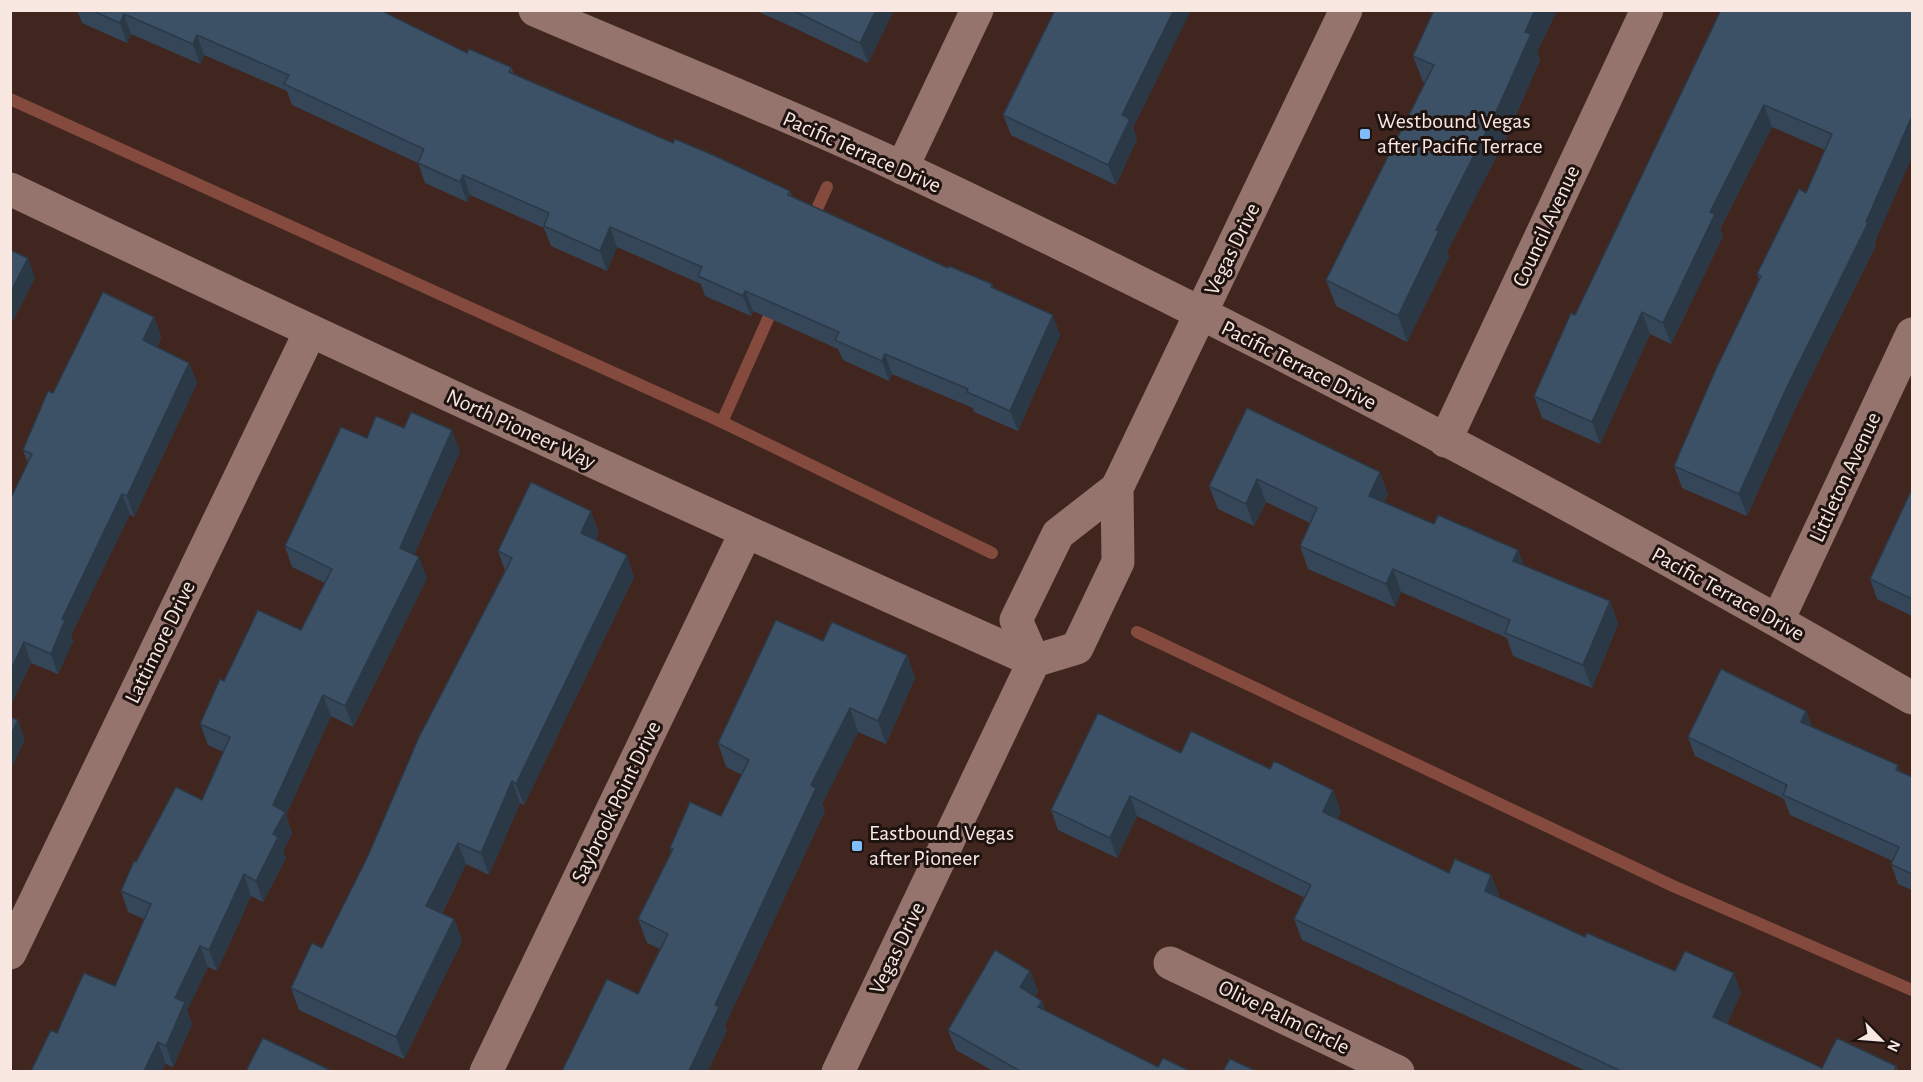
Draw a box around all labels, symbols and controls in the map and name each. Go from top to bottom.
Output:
street label: Pacific Terrace Drive [780,107,944,197]
place label: Westbound Vegas after Pacific Terrace [1377,110,1543,157]
marker: Westbound Vegas after Pacific Terrace [1358,127,1372,141]
street label: Council Avenue [1508,162,1584,290]
street label: Vegas Drive [1200,199,1264,299]
street label: Pacific Terrace Drive [1218,316,1380,414]
street label: North Pioneer Way [443,385,600,473]
street label: Littleton Avenue [1805,409,1885,545]
street label: Pacific Terrace Drive [1648,543,1808,645]
street label: Lattimore Drive [121,577,199,707]
street label: Saybrook Point Drive [567,718,665,886]
place label: Eastbound Vegas after Pioneer [869,822,1014,869]
marker: Eastbound Vegas after Pioneer [850,839,864,853]
street label: Vegas Drive [865,898,929,998]
street label: Olive Palm Circle [1215,976,1353,1058]
north arrow [1851,1010,1911,1070]
text: N [1884,1037,1903,1054]

